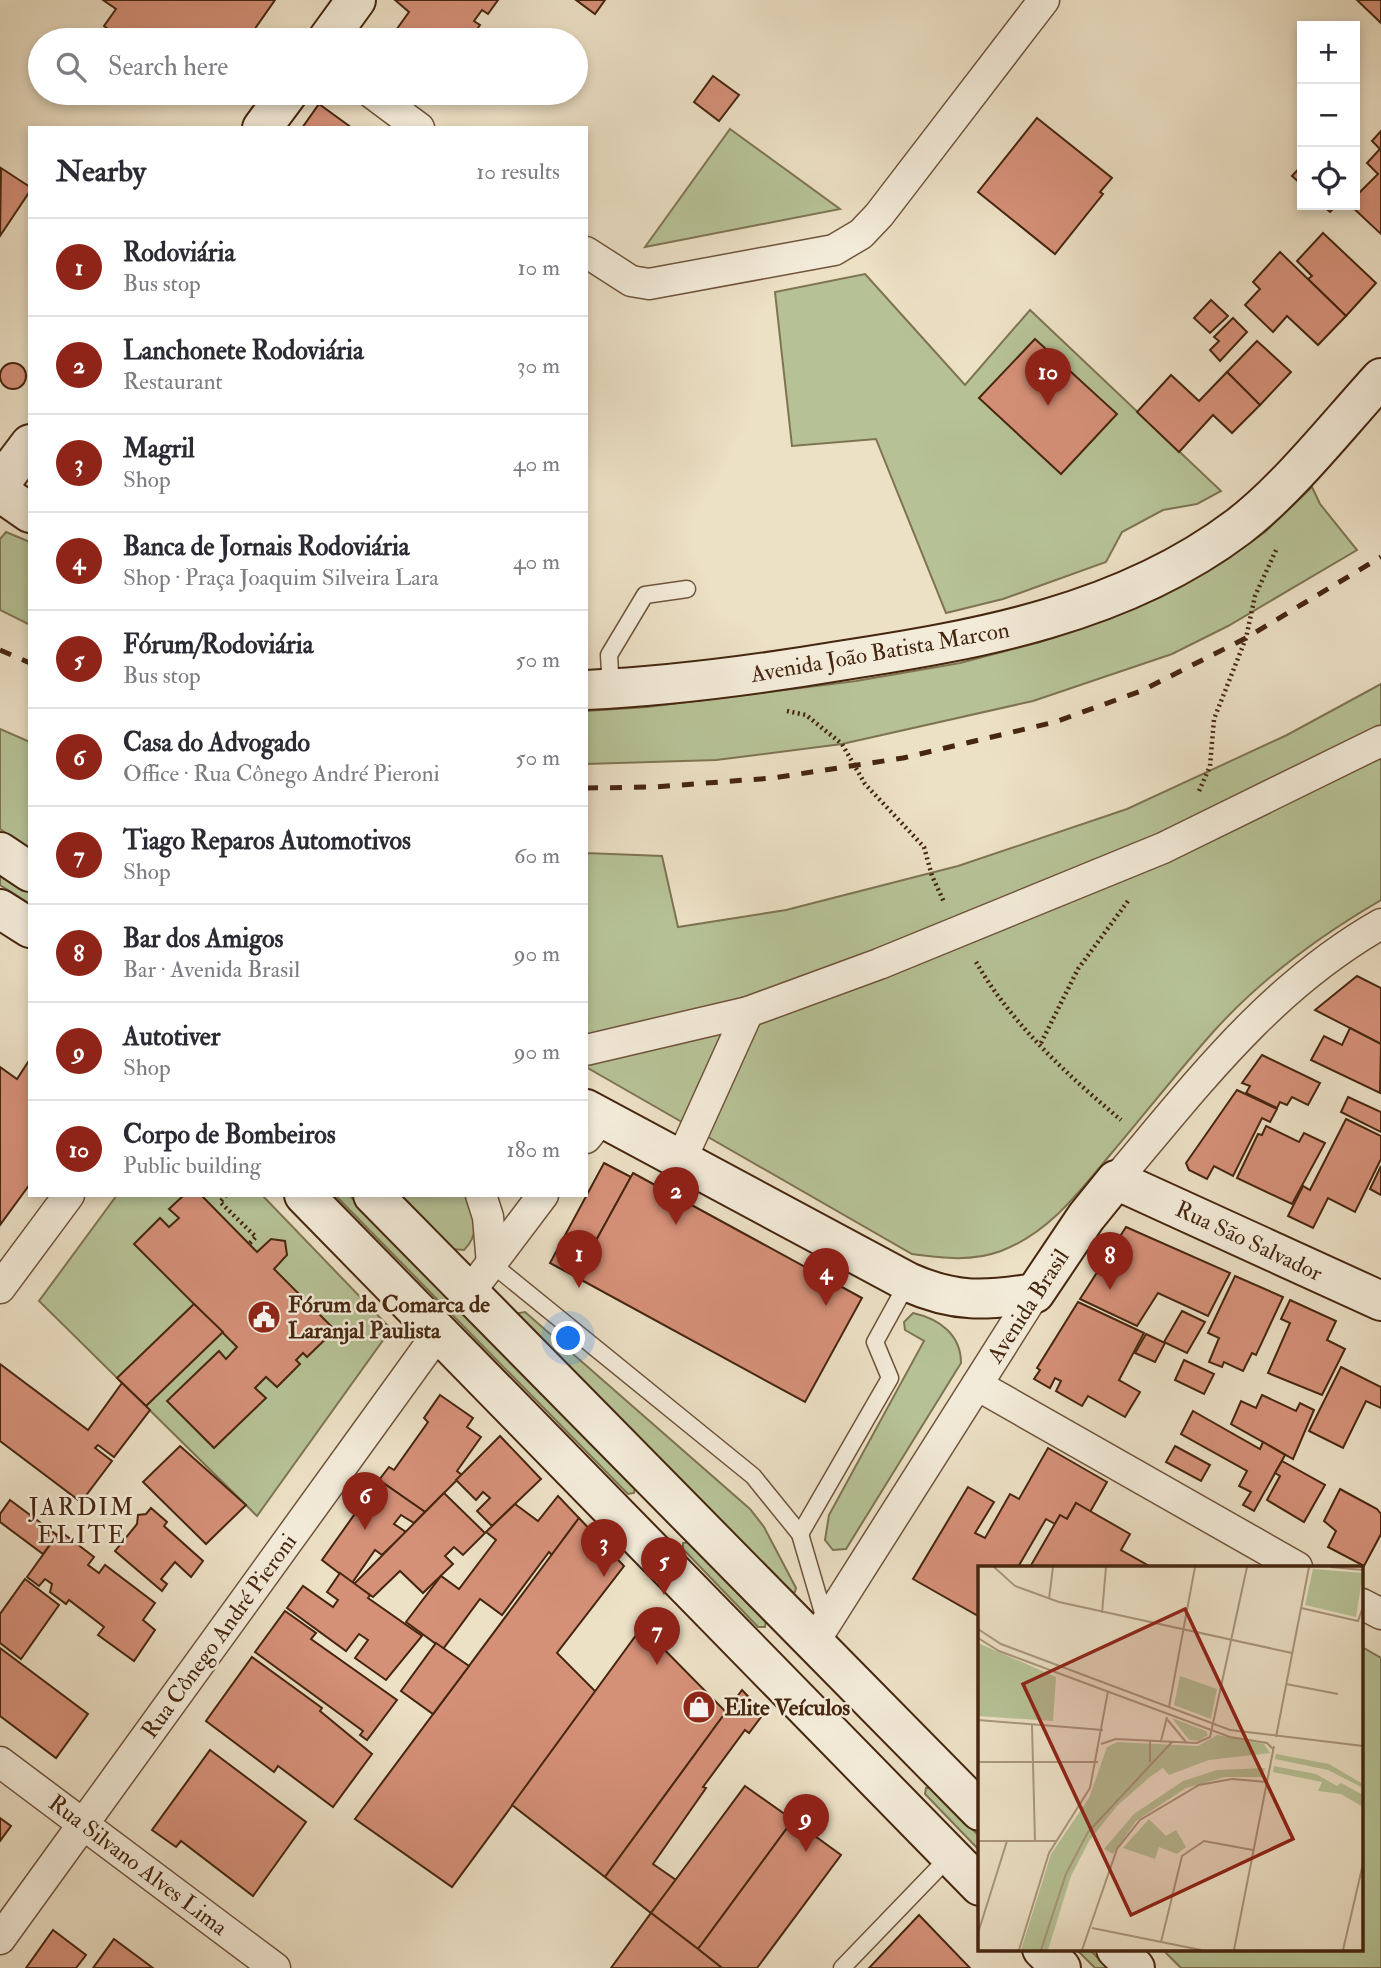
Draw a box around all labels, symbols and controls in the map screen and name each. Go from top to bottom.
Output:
map controls [1297,21,1360,210]
button: + [1297,21,1360,84]
search box [28,28,588,105]
icon: search [52,48,90,86]
text: Search here [108,51,228,83]
button: − [1297,84,1360,147]
button: locate [1297,147,1360,210]
text: Nearby [56,153,146,190]
text: 10 results [476,157,560,186]
text: Rodoviária [123,237,235,269]
text: 1 [75,253,83,282]
text: 10 m [517,253,560,282]
text: Bus stop [123,269,201,298]
text: Lanchonete Rodoviária [123,335,364,367]
pin: 10 [1025,348,1071,406]
text: 2 [73,351,85,380]
text: 30 m [517,351,560,380]
text: Restaurant [123,367,223,396]
text: Magril [123,433,195,465]
text: 3 [75,449,83,478]
text: 40 m [513,449,560,478]
text: Shop [123,465,171,494]
text: Banca de Jornais Rodoviária [123,531,410,563]
text: 4 [73,547,85,576]
text: 40 m [513,547,560,576]
text: Shop · Praça Joaquim Silveira Lara [123,563,439,592]
street label: Avenida João Batista Marcon [747,615,1012,689]
text: Fórum/Rodoviária [123,629,313,661]
text: 5 [74,645,84,674]
text: 50 m [516,645,560,674]
text: Bus stop [123,661,201,690]
text: Casa do Advogado [123,727,310,759]
text: 6 [73,743,85,772]
text: 50 m [516,743,560,772]
text: Office · Rua Cônego André Pieroni [123,759,440,788]
text: Tiago Reparos Automotivos [123,825,411,857]
text: 7 [74,841,84,870]
text: 60 m [514,841,560,870]
text: Shop [123,857,171,886]
text: Bar dos Amigos [123,923,283,955]
text: 8 [74,939,84,968]
text: 90 m [514,939,560,968]
text: Bar · Avenida Brasil [123,955,300,984]
text: Autotiver [123,1021,220,1053]
text: 9 [73,1037,85,1066]
text: 90 m [514,1037,560,1066]
text: Shop [123,1053,171,1082]
text: Corpo de Bombeiros [123,1119,336,1151]
text: 10 [69,1135,89,1164]
text: 180 m [507,1135,560,1164]
text: Public building [123,1151,261,1180]
pin: 2 [653,1167,699,1225]
street label: Rua São Salvador [1171,1194,1328,1288]
pin: 1 [556,1230,602,1288]
pin: 8 [1087,1232,1133,1290]
street label: Avenida Brasil [980,1244,1076,1369]
pin: 4 [803,1248,849,1306]
place label: Fórum da Comarca de Laranjal Paulista [288,1290,490,1345]
public building icon: Fórum da Comarca de Laranjal Paulista [245,1298,283,1336]
your location [551,1321,585,1355]
pin: 6 [342,1472,388,1530]
district label: JARDIM ELITE [28,1492,135,1551]
pin: 3 [581,1519,627,1577]
street label: Rua Cônego André Pieroni [135,1528,303,1744]
pin: 5 [641,1537,687,1595]
inset map [978,1566,1364,1951]
pin: 7 [634,1607,680,1665]
shop icon: Elite Veículos [680,1688,718,1726]
place label: Elite Veículos [724,1693,850,1722]
street label: Rua Silvano Alves Lima [43,1788,234,1942]
pin: 9 [783,1794,829,1852]

